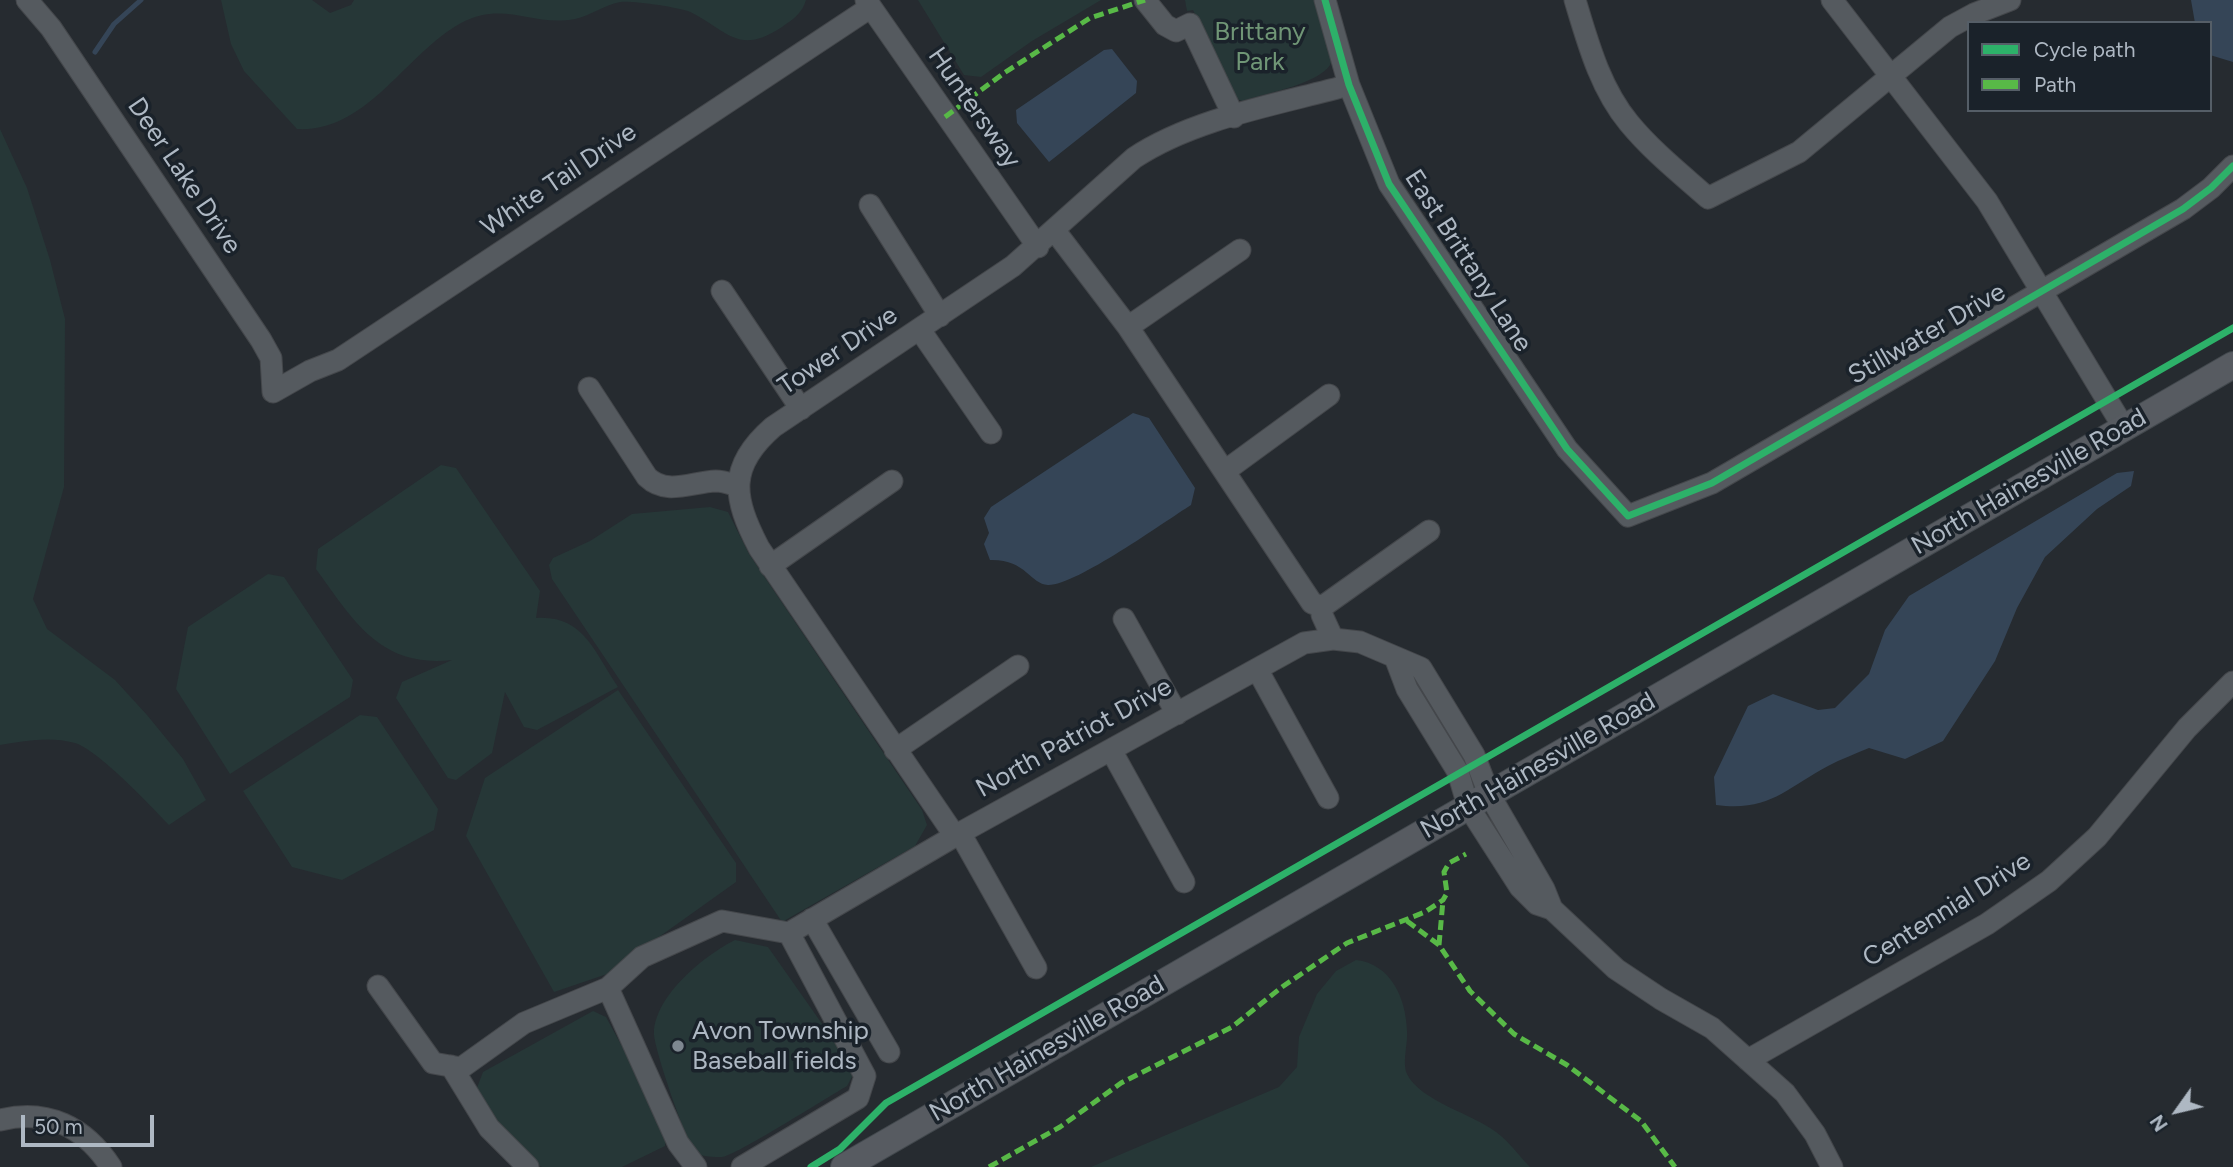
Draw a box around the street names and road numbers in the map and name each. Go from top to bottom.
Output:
street label: Huntersway [921,42,1027,174]
street label: Deer Lake Drive [120,92,248,260]
street label: White Tail Drive [476,117,642,243]
street label: East Brittany Lane [1398,164,1538,358]
street label: Stillwater Drive [1843,277,2011,391]
street label: Tower Drive [772,300,904,402]
street label: North Hainesville Road [1906,402,2152,562]
street label: North Patriot Drive [971,671,1177,805]
street label: North Hainesville Road [1415,686,1661,846]
street label: Centennial Drive [1857,846,2037,974]
street label: North Hainesville Road [924,969,1170,1129]

